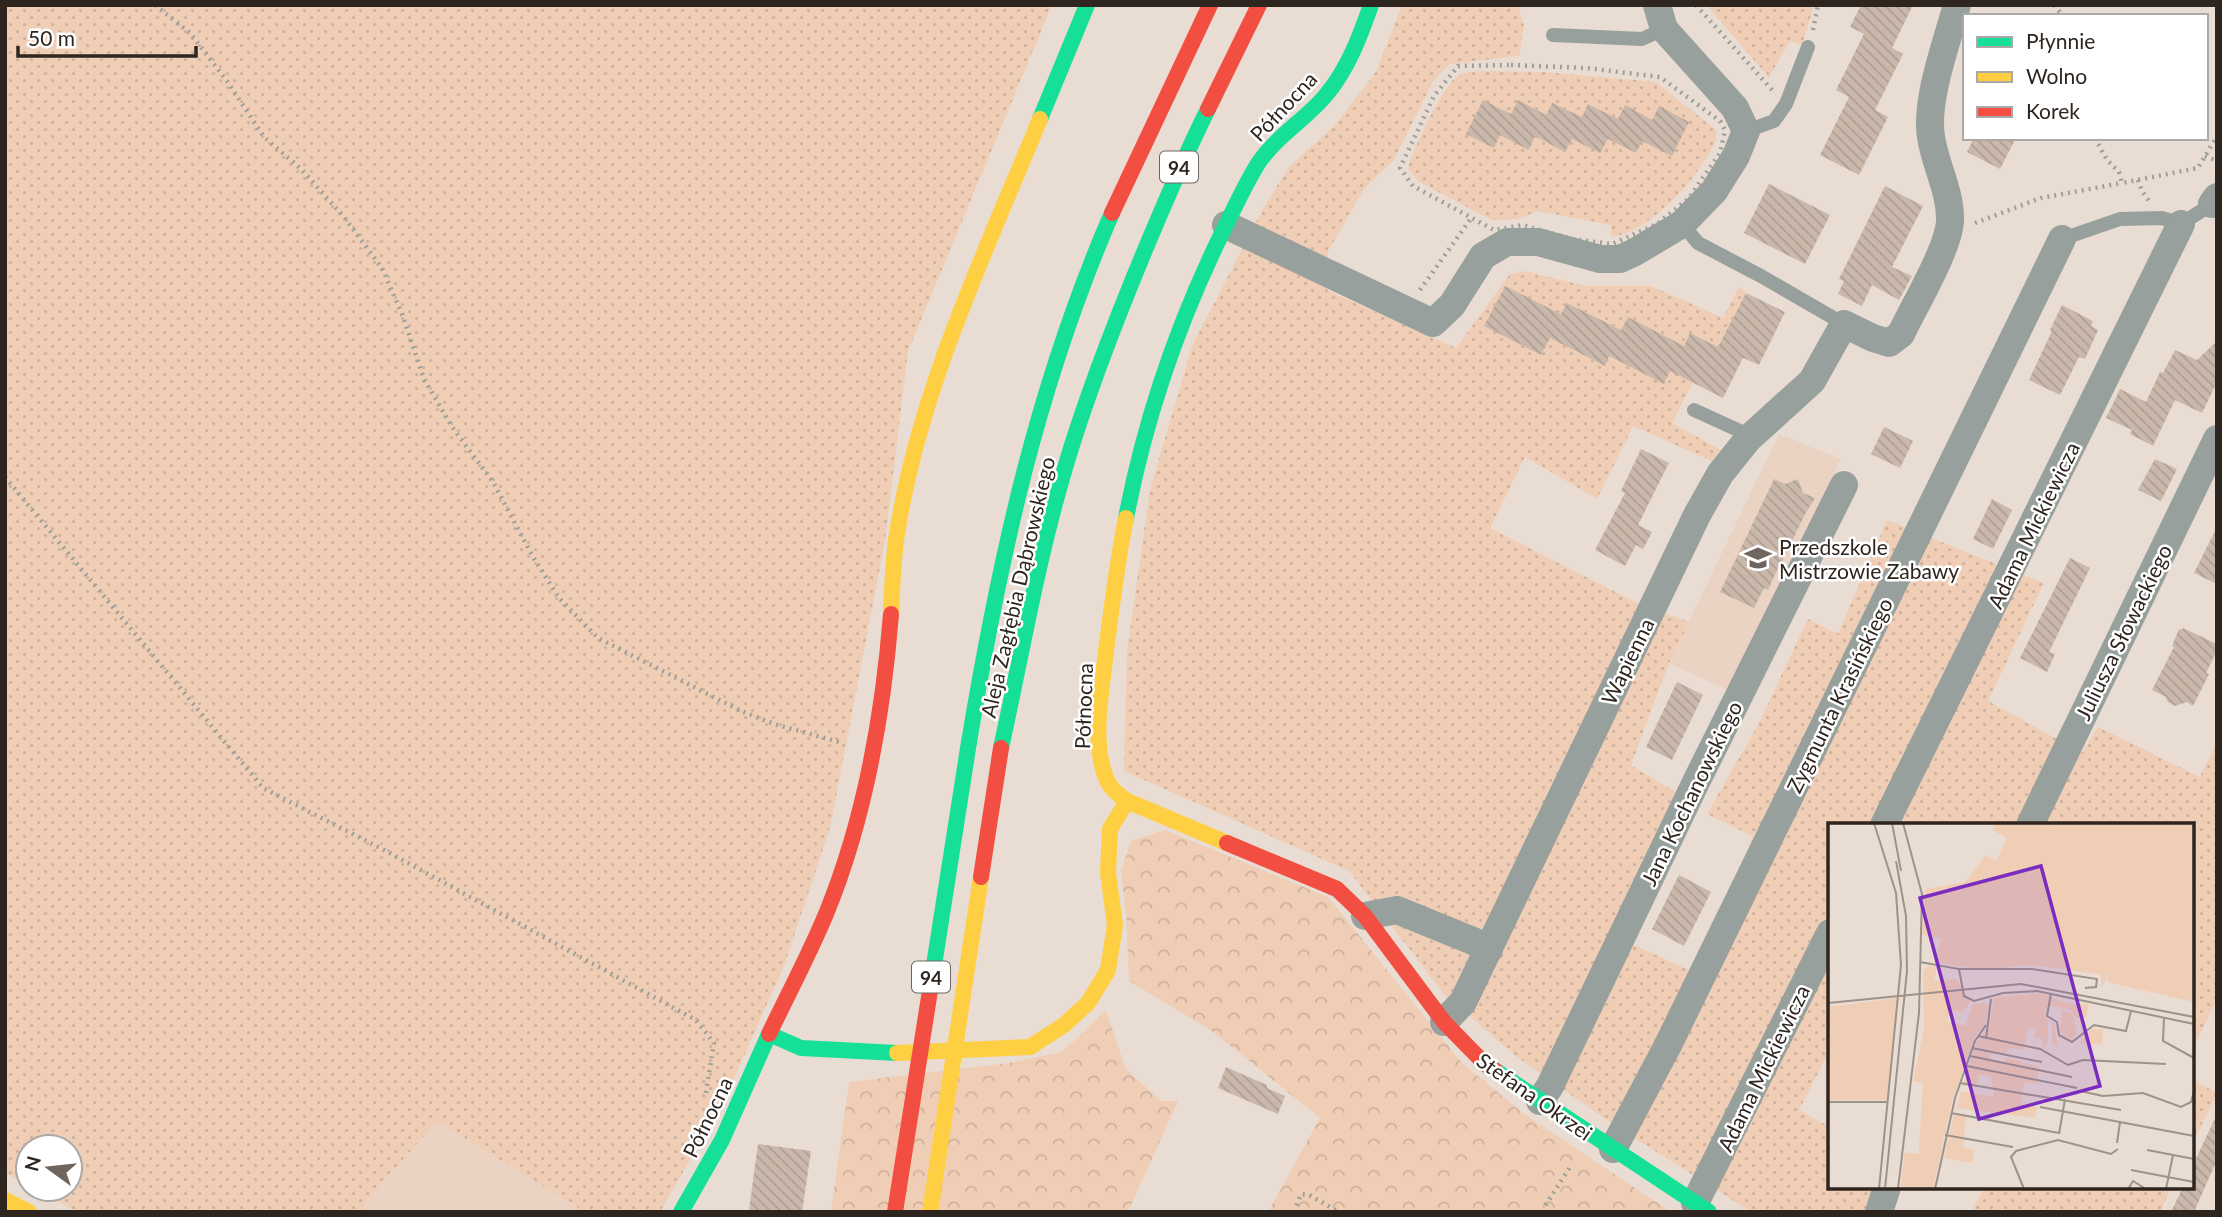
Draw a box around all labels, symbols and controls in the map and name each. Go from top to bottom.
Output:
scale bar [18,14,196,58]
legend [1963,14,2208,140]
text: 50 m [28,25,75,50]
text: Płynnie [2026,28,2095,53]
text: Wolno [2026,63,2087,88]
street label: Północna [1244,66,1322,146]
text: Korek [2026,98,2080,123]
road number: 94 [1160,152,1198,182]
street label: Adama Mickiewicza [1982,438,2084,612]
street label: Aleja Zagłębia Dąbrowskiego [975,454,1059,720]
place label: Przedszkole Mistrzowie Zabawy [1779,534,1959,583]
street label: Juliusza Słowackiego [2070,540,2176,724]
school or university icon: Przedszkole Mistrzowie Zabawy [1743,543,1773,573]
street label: Zygmunta Krasińskiego [1781,593,1897,796]
street label: Wapienna [1595,614,1659,708]
street label: Północna [1069,662,1097,750]
street label: Jana Kochanowskiego [1635,697,1747,889]
inset map [1828,823,2194,1189]
road number: 94 [912,962,950,993]
street label: Adama Mickiewicza [1712,981,1814,1155]
street label: Stefana Okrzei [1473,1047,1597,1145]
street label: Północna [677,1073,737,1161]
north arrow [14,1133,84,1203]
text: N [19,1153,45,1174]

